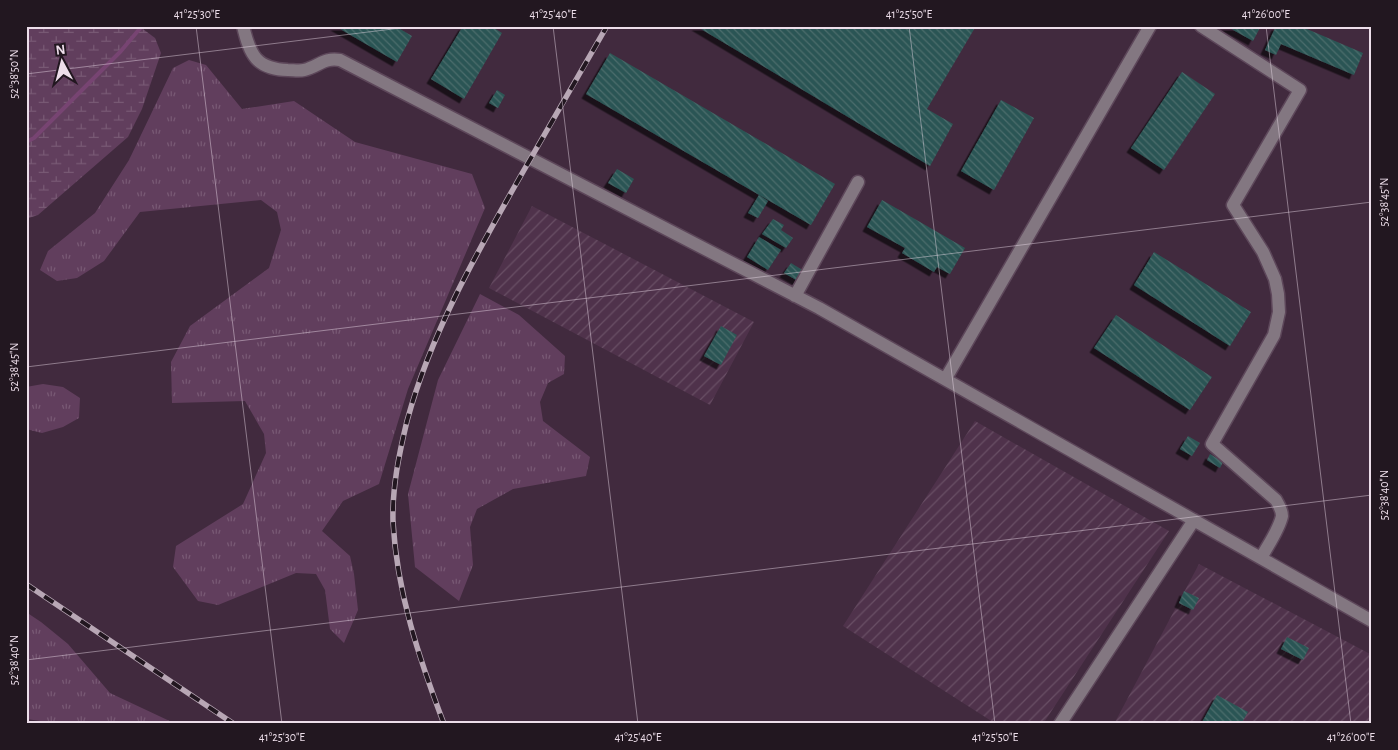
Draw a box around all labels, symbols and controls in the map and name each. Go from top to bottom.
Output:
text: 41°25'30"E [174,8,220,20]
text: 41°25'40"E [529,8,577,20]
text: 41°25'50"E [886,8,932,20]
text: 41°26'00"E [1242,8,1290,20]
north arrow [38,38,88,88]
text: N [55,43,66,58]
text: 52°38'50"N [8,49,20,99]
text: 52°38'45"N [1378,178,1390,226]
text: 52°38'45"N [8,343,20,391]
text: 52°38'40"N [1378,470,1390,520]
text: 52°38'40"N [8,635,20,685]
text: 41°25'30"E [259,731,305,743]
text: 41°25'40"E [614,731,662,743]
text: 41°25'50"E [972,731,1018,743]
text: 41°26'00"E [1327,731,1375,743]

